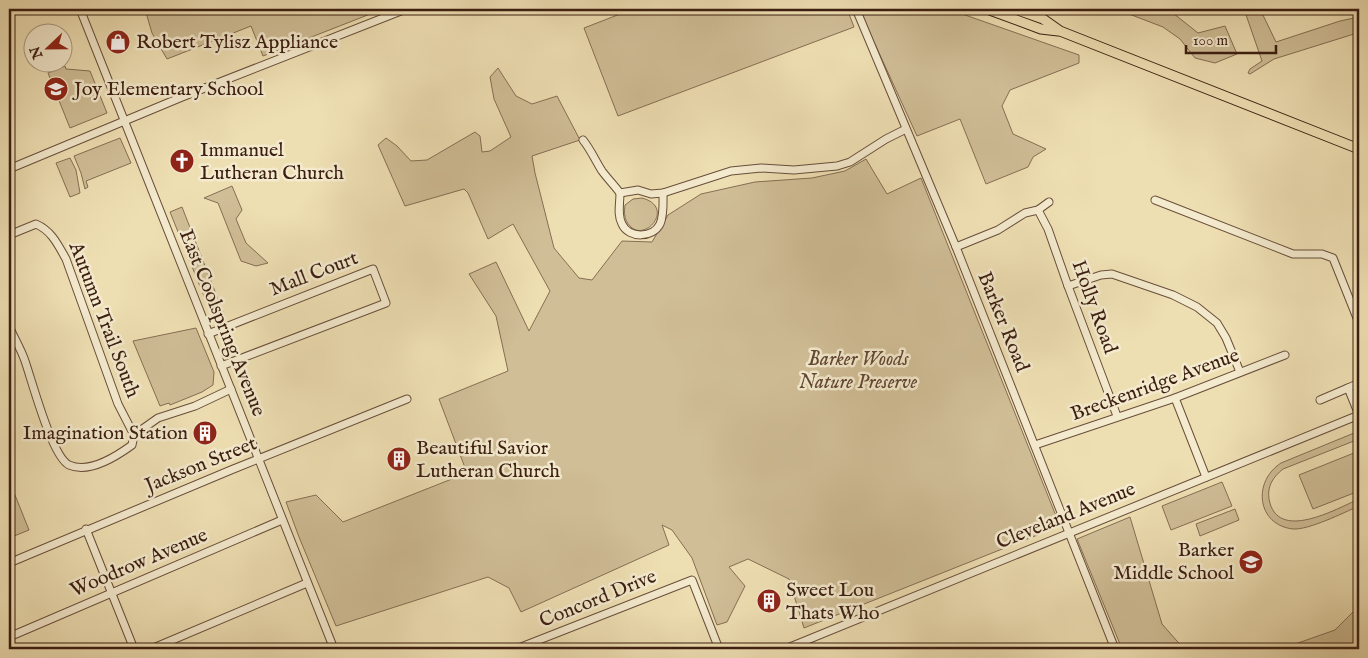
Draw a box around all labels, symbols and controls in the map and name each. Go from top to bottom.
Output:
north arrow [22,22,72,72]
scale bar [1186,22,1276,54]
shop icon: Robert Tylisz Appliance [105,29,131,55]
place label: Robert Tylisz Appliance [136,30,338,55]
text: 100 m [1193,31,1229,50]
text: N [26,44,48,62]
school or university icon: Joy Elementary School [43,76,69,102]
place label: Joy Elementary School [72,77,264,102]
place label: Immanuel Lutheran Church [200,138,344,186]
church icon: Immanuel Lutheran Church [169,148,195,174]
street label: East Coolspring Avenue [173,226,271,420]
street label: Autumn Trail South [62,238,145,402]
street label: Mall Court [266,246,362,302]
street label: Holly Road [1066,257,1123,357]
street label: Barker Road [972,268,1035,376]
street label: Breckenridge Avenue [1067,343,1243,427]
park label: Barker Woods Nature Preserve [799,347,918,395]
building icon: Imagination Station [192,420,218,446]
place label: Imagination Station [23,421,188,446]
street label: Jackson Street [140,431,261,499]
place label: Beautiful Savior Lutheran Church [416,436,560,484]
building icon: Beautiful Savior Lutheran Church [386,446,412,472]
street label: Cleveland Avenue [993,477,1139,555]
street label: Woodrow Avenue [67,523,211,603]
place label: Barker Middle School [1113,538,1235,586]
school or university icon: Barker Middle School [1238,549,1264,575]
street label: Concord Drive [536,564,660,634]
place label: Sweet Lou Thats Who [786,578,880,626]
building icon: Sweet Lou Thats Who [756,588,782,614]

